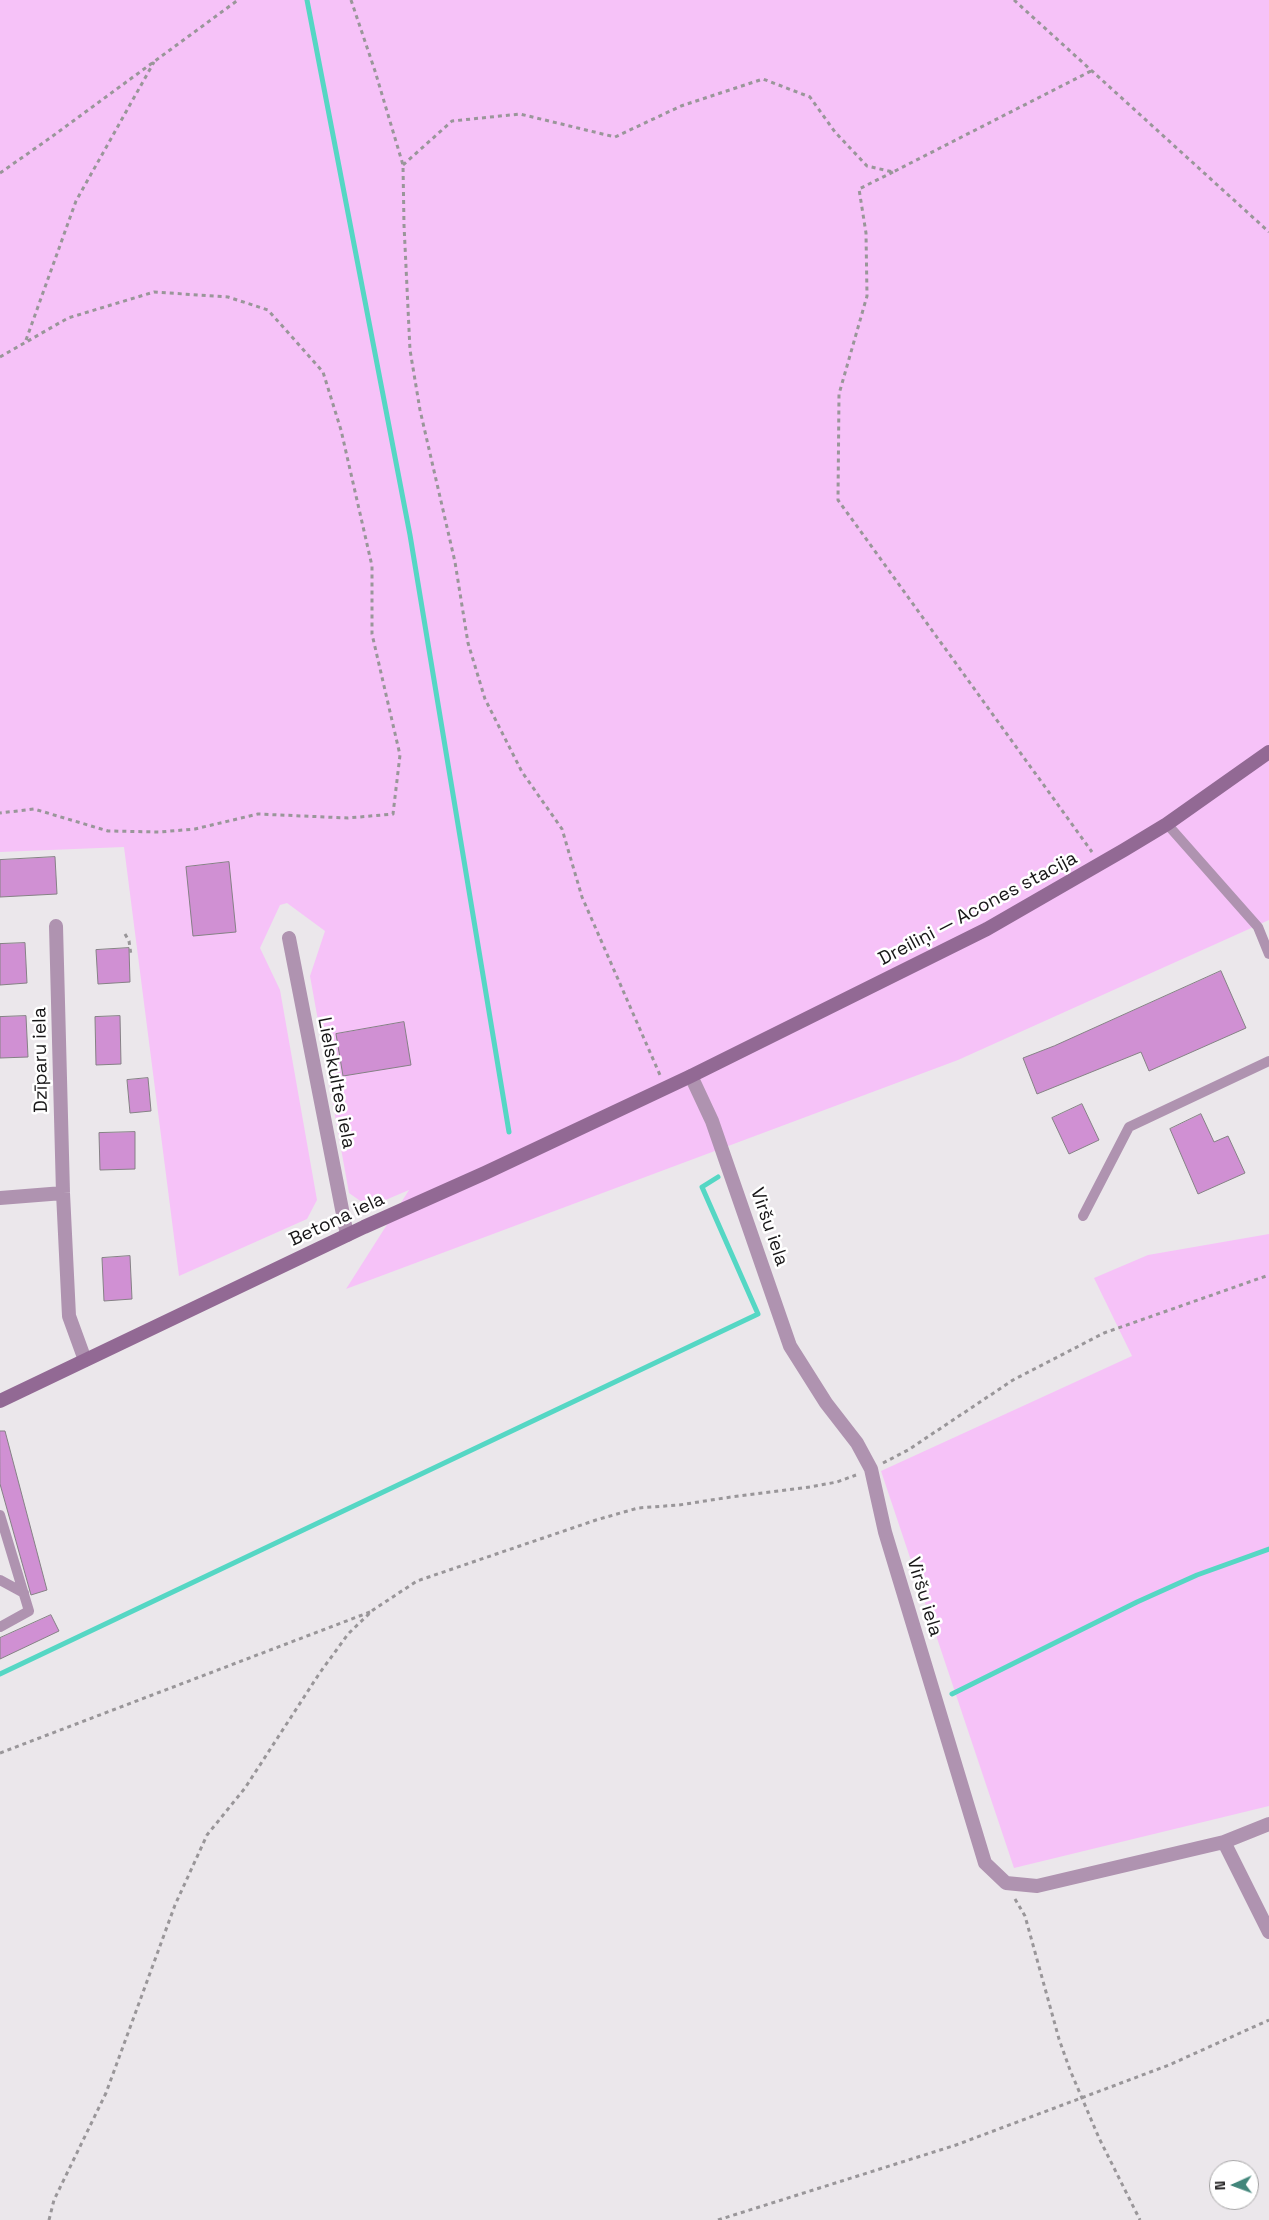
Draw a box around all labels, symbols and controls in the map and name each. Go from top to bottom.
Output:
street label: Dreiliņi — Acones stacija [875,847,1081,971]
street label: Dzīparu iela [29,1007,53,1113]
street label: Lielskultes iela [312,1015,360,1151]
street label: Viršu iela [745,1185,793,1269]
street label: Betona iela [286,1188,388,1252]
street label: Viršu iela [901,1555,947,1639]
north arrow [1209,2160,1259,2210]
text: N [1211,2180,1229,2191]

